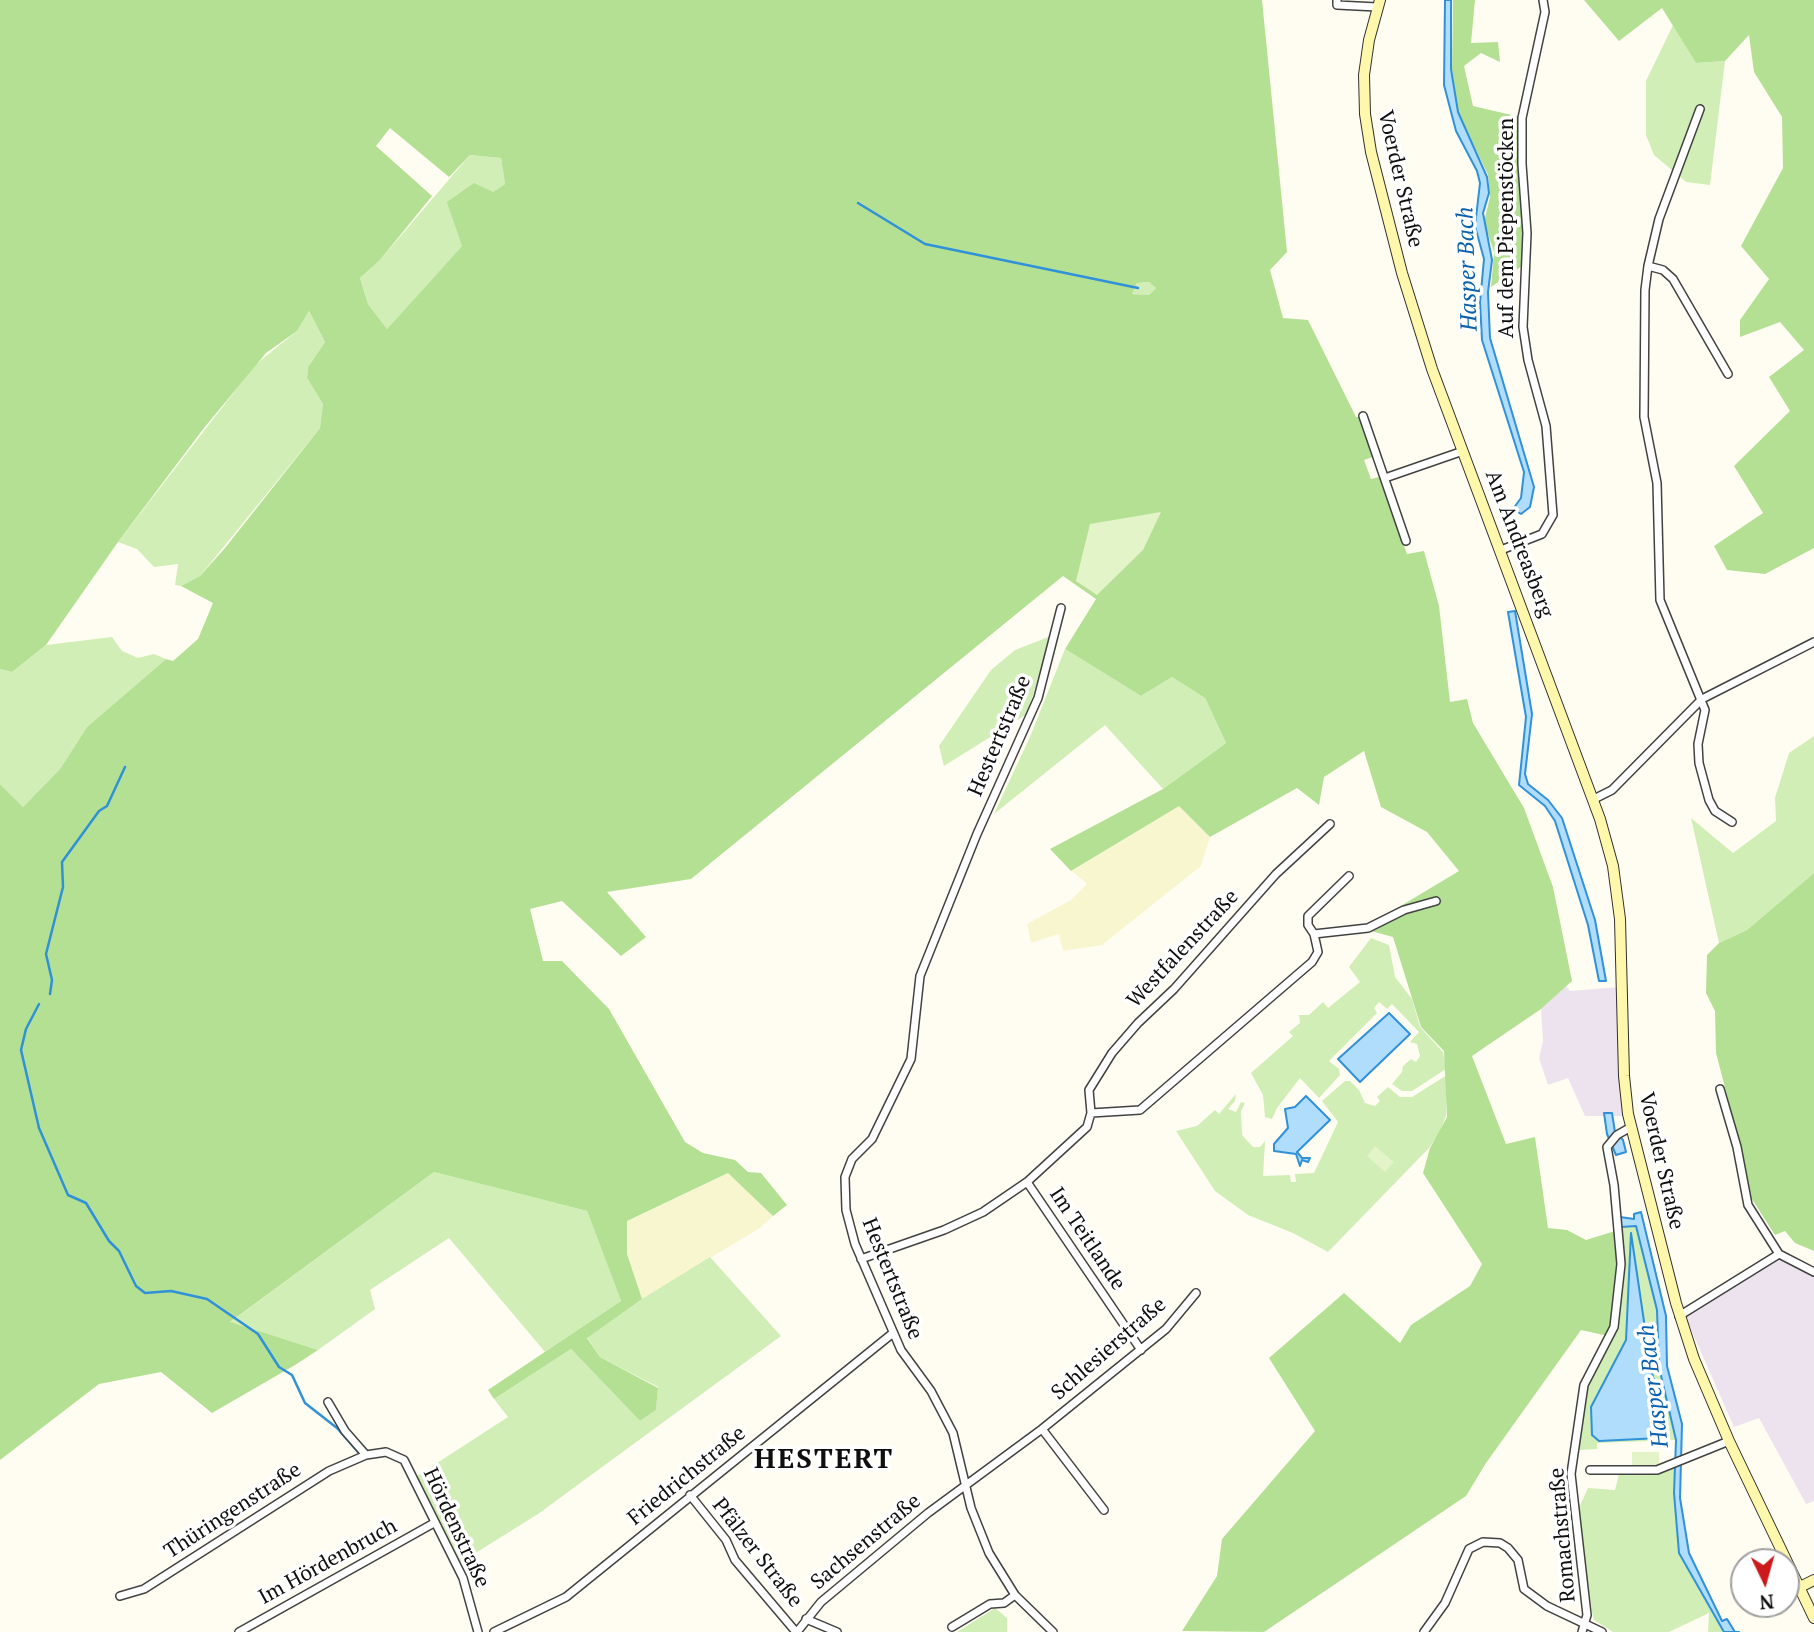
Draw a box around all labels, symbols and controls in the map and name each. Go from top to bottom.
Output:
street label: Voerder Straße [1372,108,1428,250]
street label: Auf dem Piepenstöcken [1494,118,1520,338]
water label: Hasper Bach [1452,206,1484,332]
street label: Am Andreasberg [1479,467,1559,621]
street label: Hestertstraße [963,672,1037,800]
street label: Westfalenstraße [1122,885,1244,1013]
street label: Voerder Straße [1633,1090,1689,1232]
street label: Im Teitlande [1043,1183,1131,1295]
street label: Hestertstraße [856,1215,928,1343]
street label: Schlesierstraße [1046,1292,1172,1406]
water label: Hasper Bach [1633,1323,1675,1449]
street label: Friedrichstraße [623,1421,751,1531]
district label: HESTERT [755,1443,893,1477]
street label: Thüringenstraße [160,1457,306,1565]
street label: Hördenstraße [417,1464,495,1592]
street label: Romachstraße [1545,1467,1581,1603]
street label: Sachsenstraße [806,1489,926,1595]
street label: Pfälzer Straße [706,1493,808,1613]
street label: Im Hördenbruch [255,1514,401,1610]
north arrow [1730,1548,1800,1618]
text: N [1758,1589,1775,1616]

